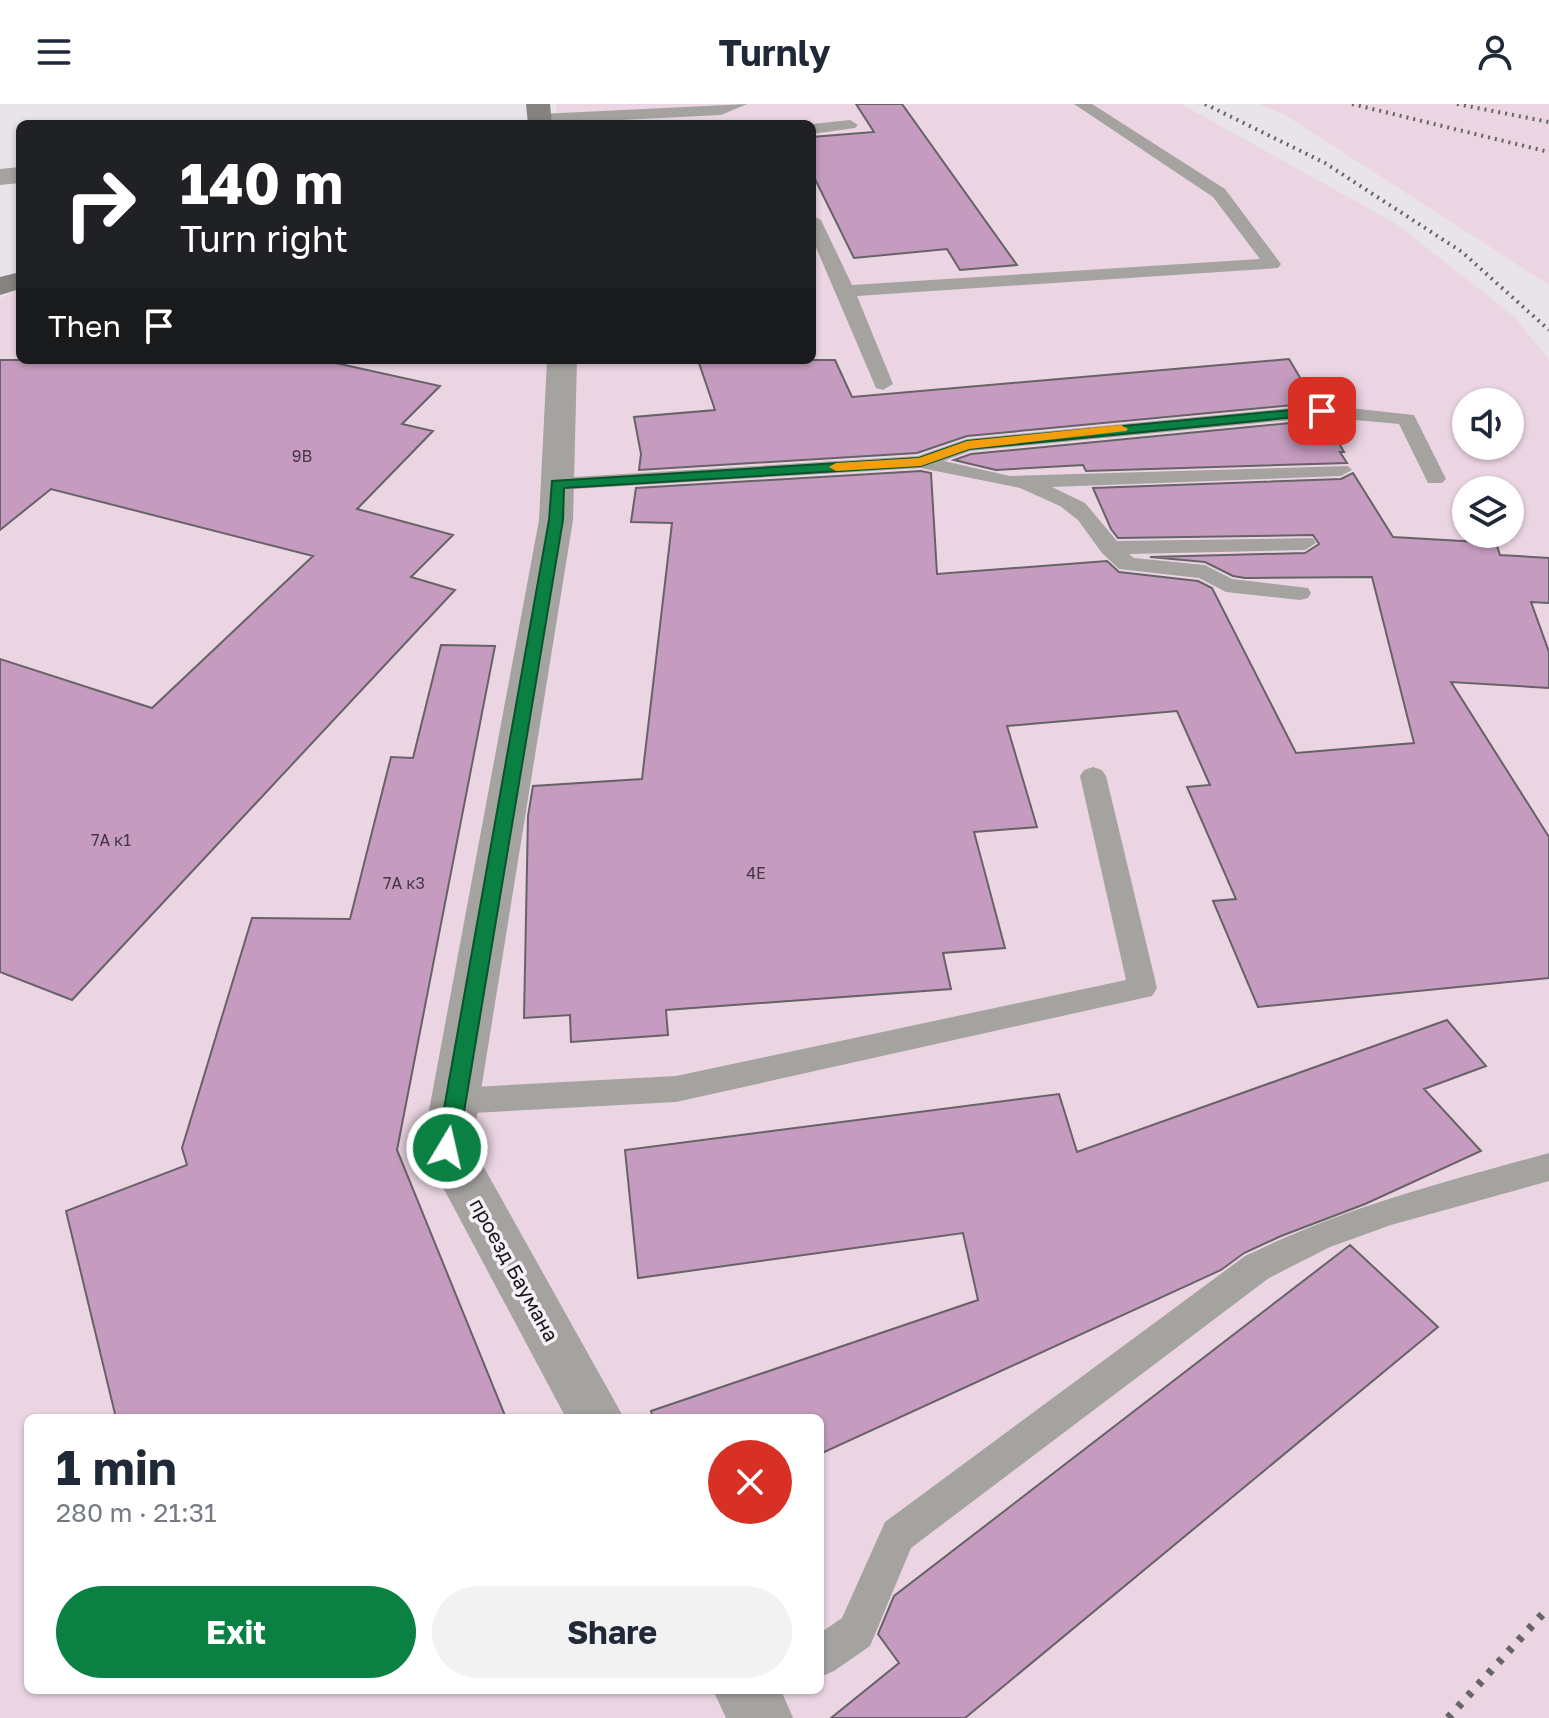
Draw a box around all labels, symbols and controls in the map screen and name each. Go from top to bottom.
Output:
icon: menu [32,30,76,74]
icon: person [1473,30,1517,74]
text: Turnly [718,31,831,74]
text: 140 m [180,149,343,216]
icon: right [48,152,152,256]
text: Turn right [180,217,348,260]
icon: arrive [137,304,181,348]
text: Then [48,308,121,344]
pin [1288,377,1356,445]
map controls [1452,388,1524,548]
button: sound [1452,388,1524,460]
icon: arrive [1300,389,1344,433]
house number: 9В [292,446,312,466]
button: layers [1452,476,1524,548]
house number: 7А к1 [91,830,131,850]
house number: 4E [746,863,766,883]
house number: 7А к3 [383,873,425,893]
position arrow [405,1106,489,1190]
street label: проезд Баумана [466,1194,564,1345]
text: 1 min [56,1438,177,1496]
button: close [708,1440,792,1524]
text: 280 m · 21:31 [56,1497,217,1528]
button: Exit [56,1586,416,1678]
button: Share [432,1586,792,1678]

